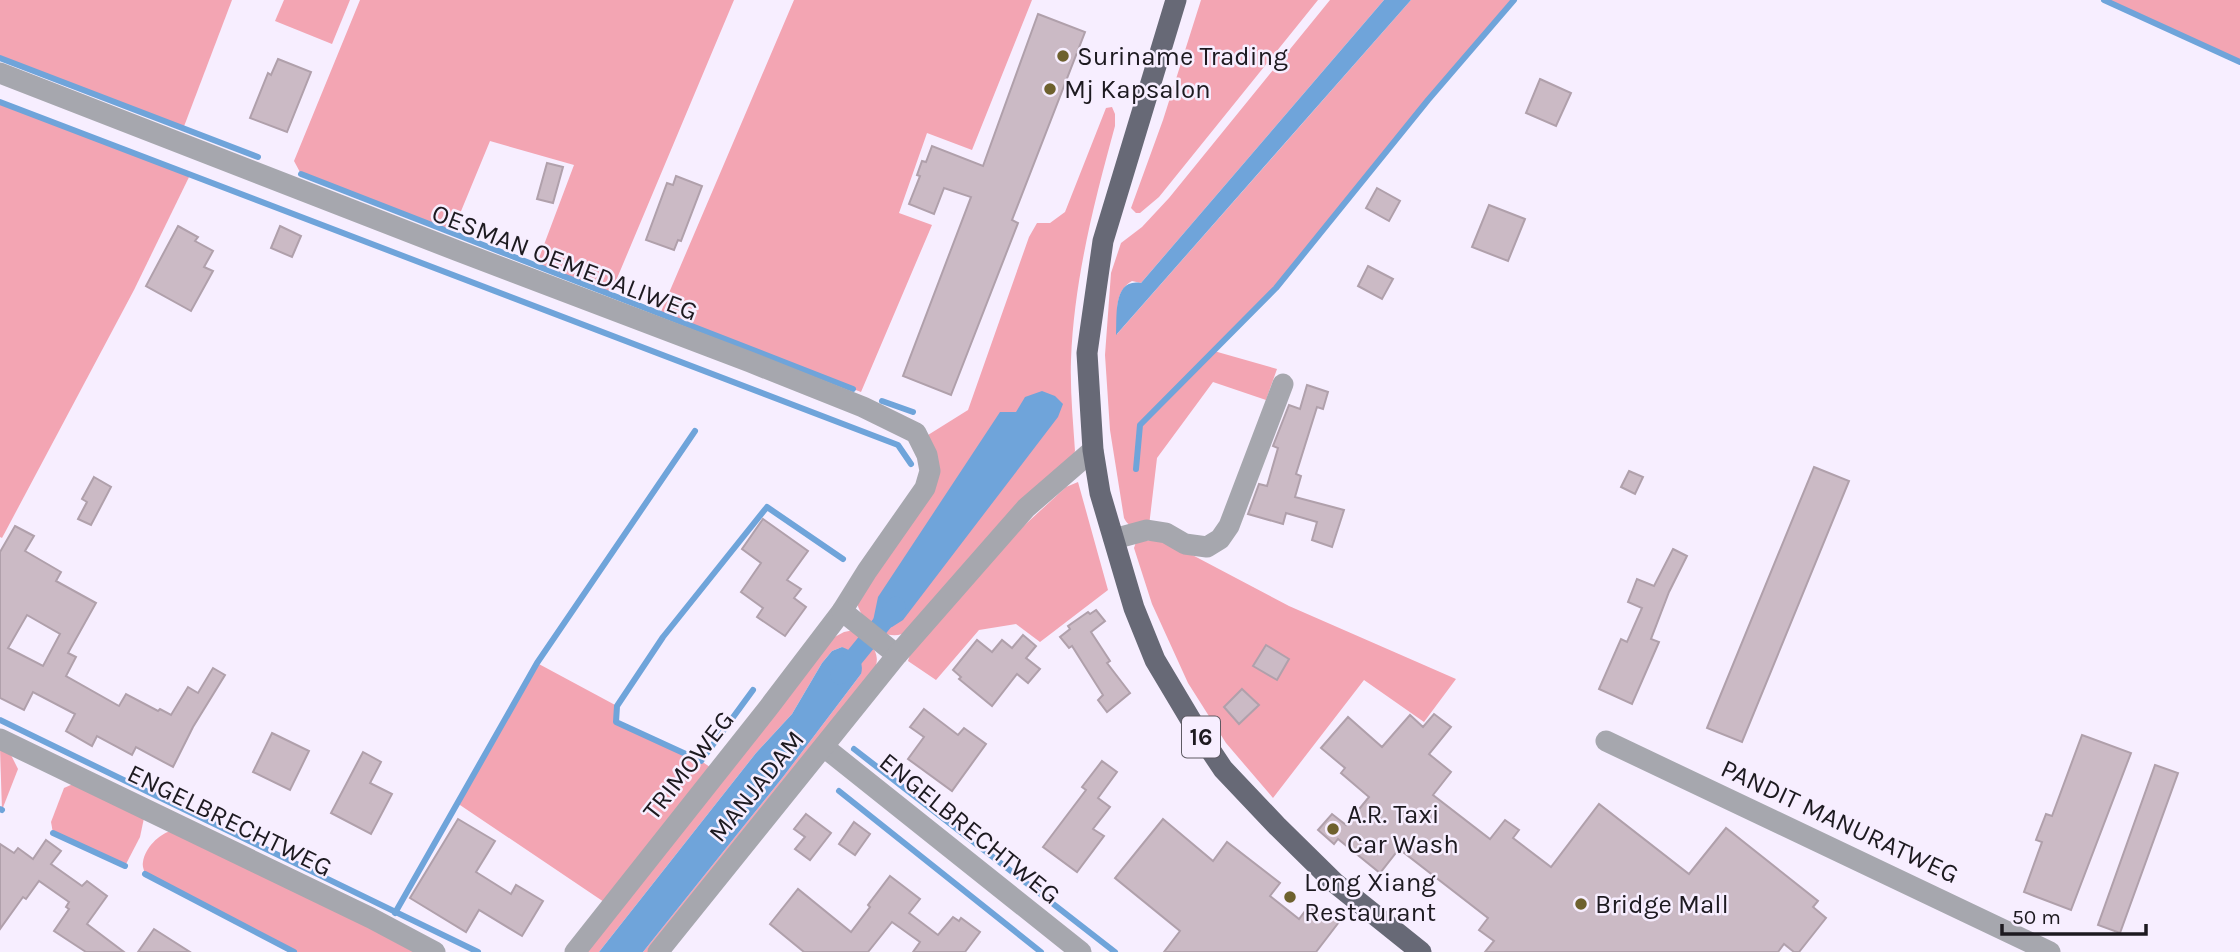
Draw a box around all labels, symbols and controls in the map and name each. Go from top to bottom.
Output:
place label: Suriname Trading [1077,41,1288,72]
marker: Suriname Trading [1055,48,1071,64]
place label: Mj Kapsalon [1064,74,1211,105]
marker: Mj Kapsalon [1042,81,1058,97]
street label: OESMAN OEMEDALIWEG [428,197,702,328]
street label: TRIMOWEG [636,705,741,826]
road number: 16 [1182,716,1220,758]
street label: MANJADAM [702,724,811,848]
street label: ENGELBRECHTWEG [873,746,1066,911]
street label: PANDIT MANURATWEG [1716,753,1964,890]
street label: ENGELBRECHTWEG [123,758,337,883]
place label: A.R. Taxi Car Wash [1347,799,1459,860]
marker: A.R. Taxi Car Wash [1325,821,1341,837]
place label: Long Xiang Restaurant [1304,867,1436,928]
marker: Long Xiang Restaurant [1282,889,1298,905]
place label: Bridge Mall [1595,889,1729,920]
scale bar [2002,892,2146,936]
marker: Bridge Mall [1573,896,1589,912]
text: 50 m [2012,905,2061,929]

